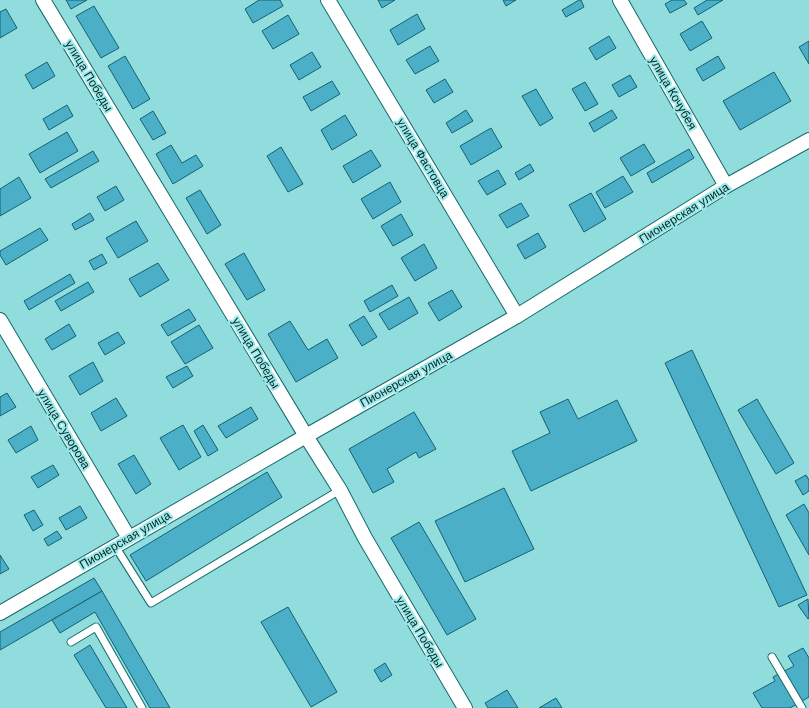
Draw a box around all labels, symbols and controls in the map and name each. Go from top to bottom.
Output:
street label: улица Победы [62,38,116,114]
street label: улица Кочубея [646,54,700,132]
street label: улица Фастовца [394,116,452,200]
street label: Пионерская улица [637,180,732,246]
street label: улица Победы [229,315,283,391]
street label: Пионерская улица [358,348,455,410]
street label: улица Суворова [35,387,93,472]
street label: Пионерская улица [77,508,173,572]
street label: улица Победы [393,594,447,670]

